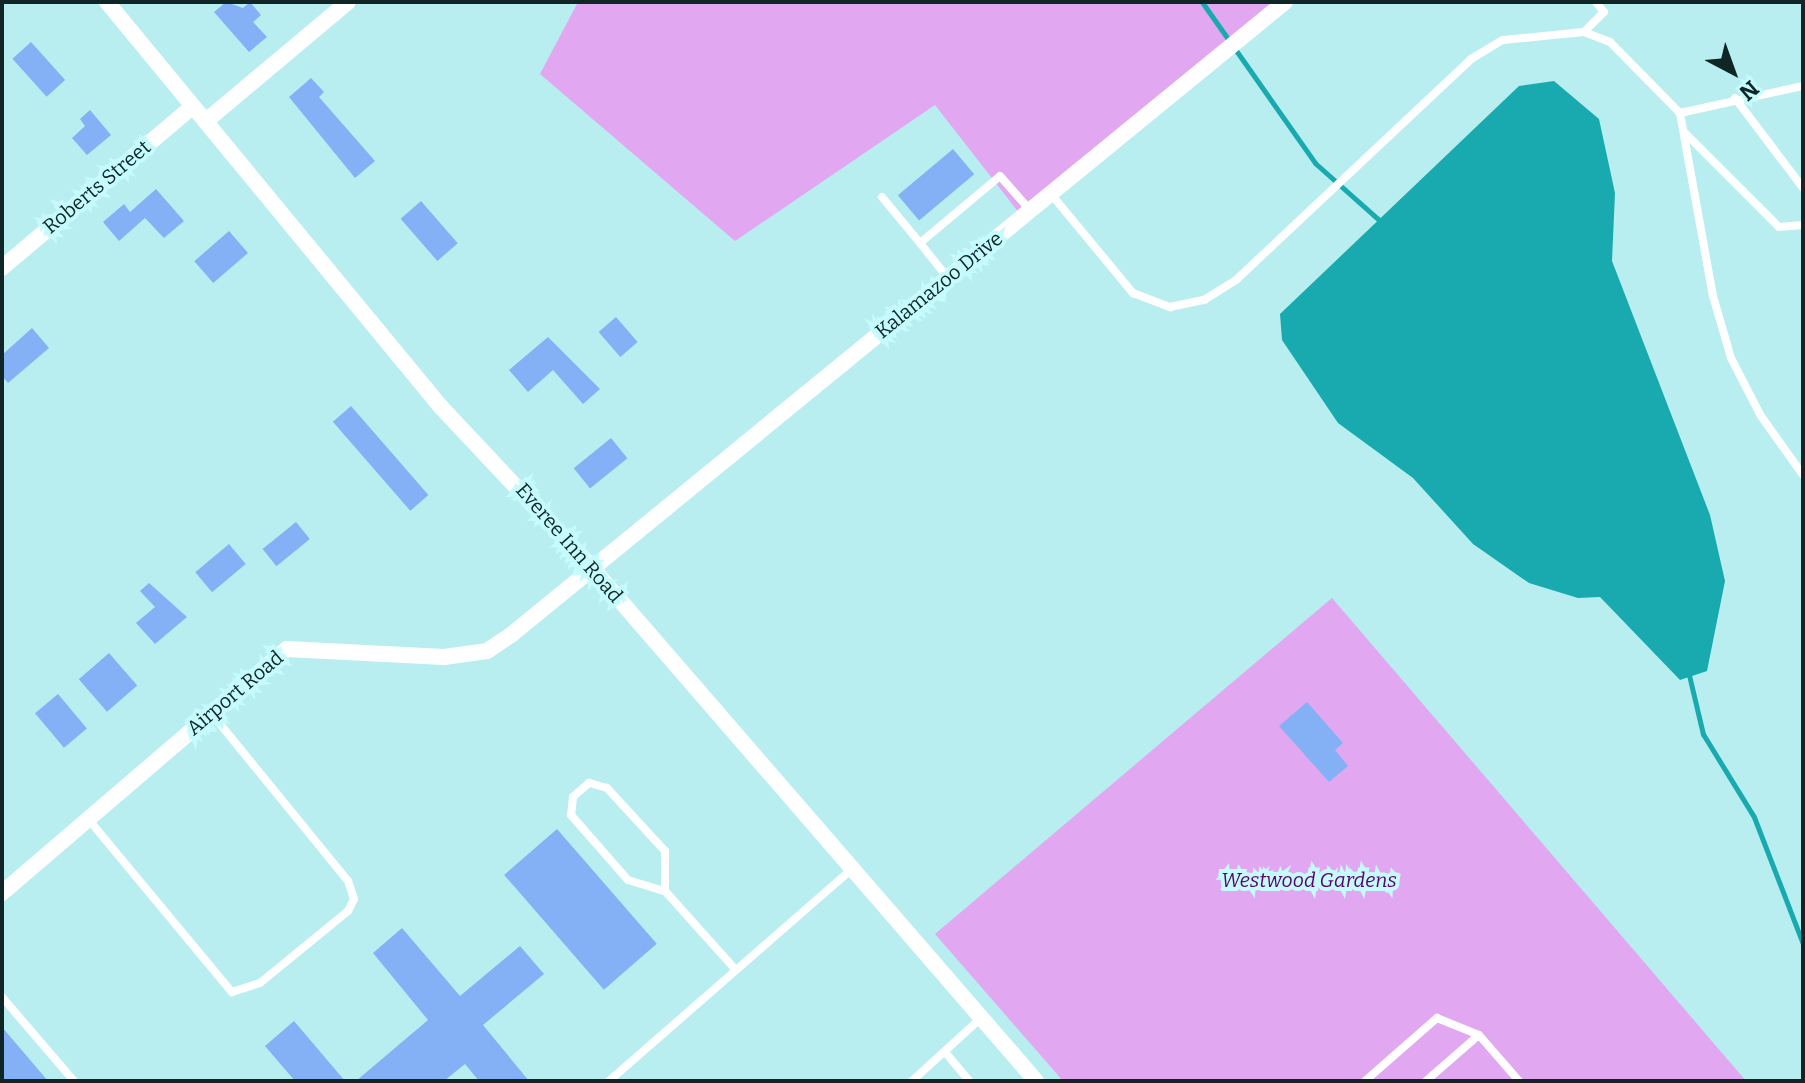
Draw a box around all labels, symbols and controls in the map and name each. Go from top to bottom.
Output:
north arrow [1693,32,1773,112]
text: N [1734,75,1764,106]
street label: Roberts Street [38,135,156,239]
street label: Kalamazoo Drive [871,226,1007,344]
street label: Everee Inn Road [511,478,627,608]
street label: Airport Road [182,646,288,740]
park label: Westwood Gardens [1221,868,1397,892]

